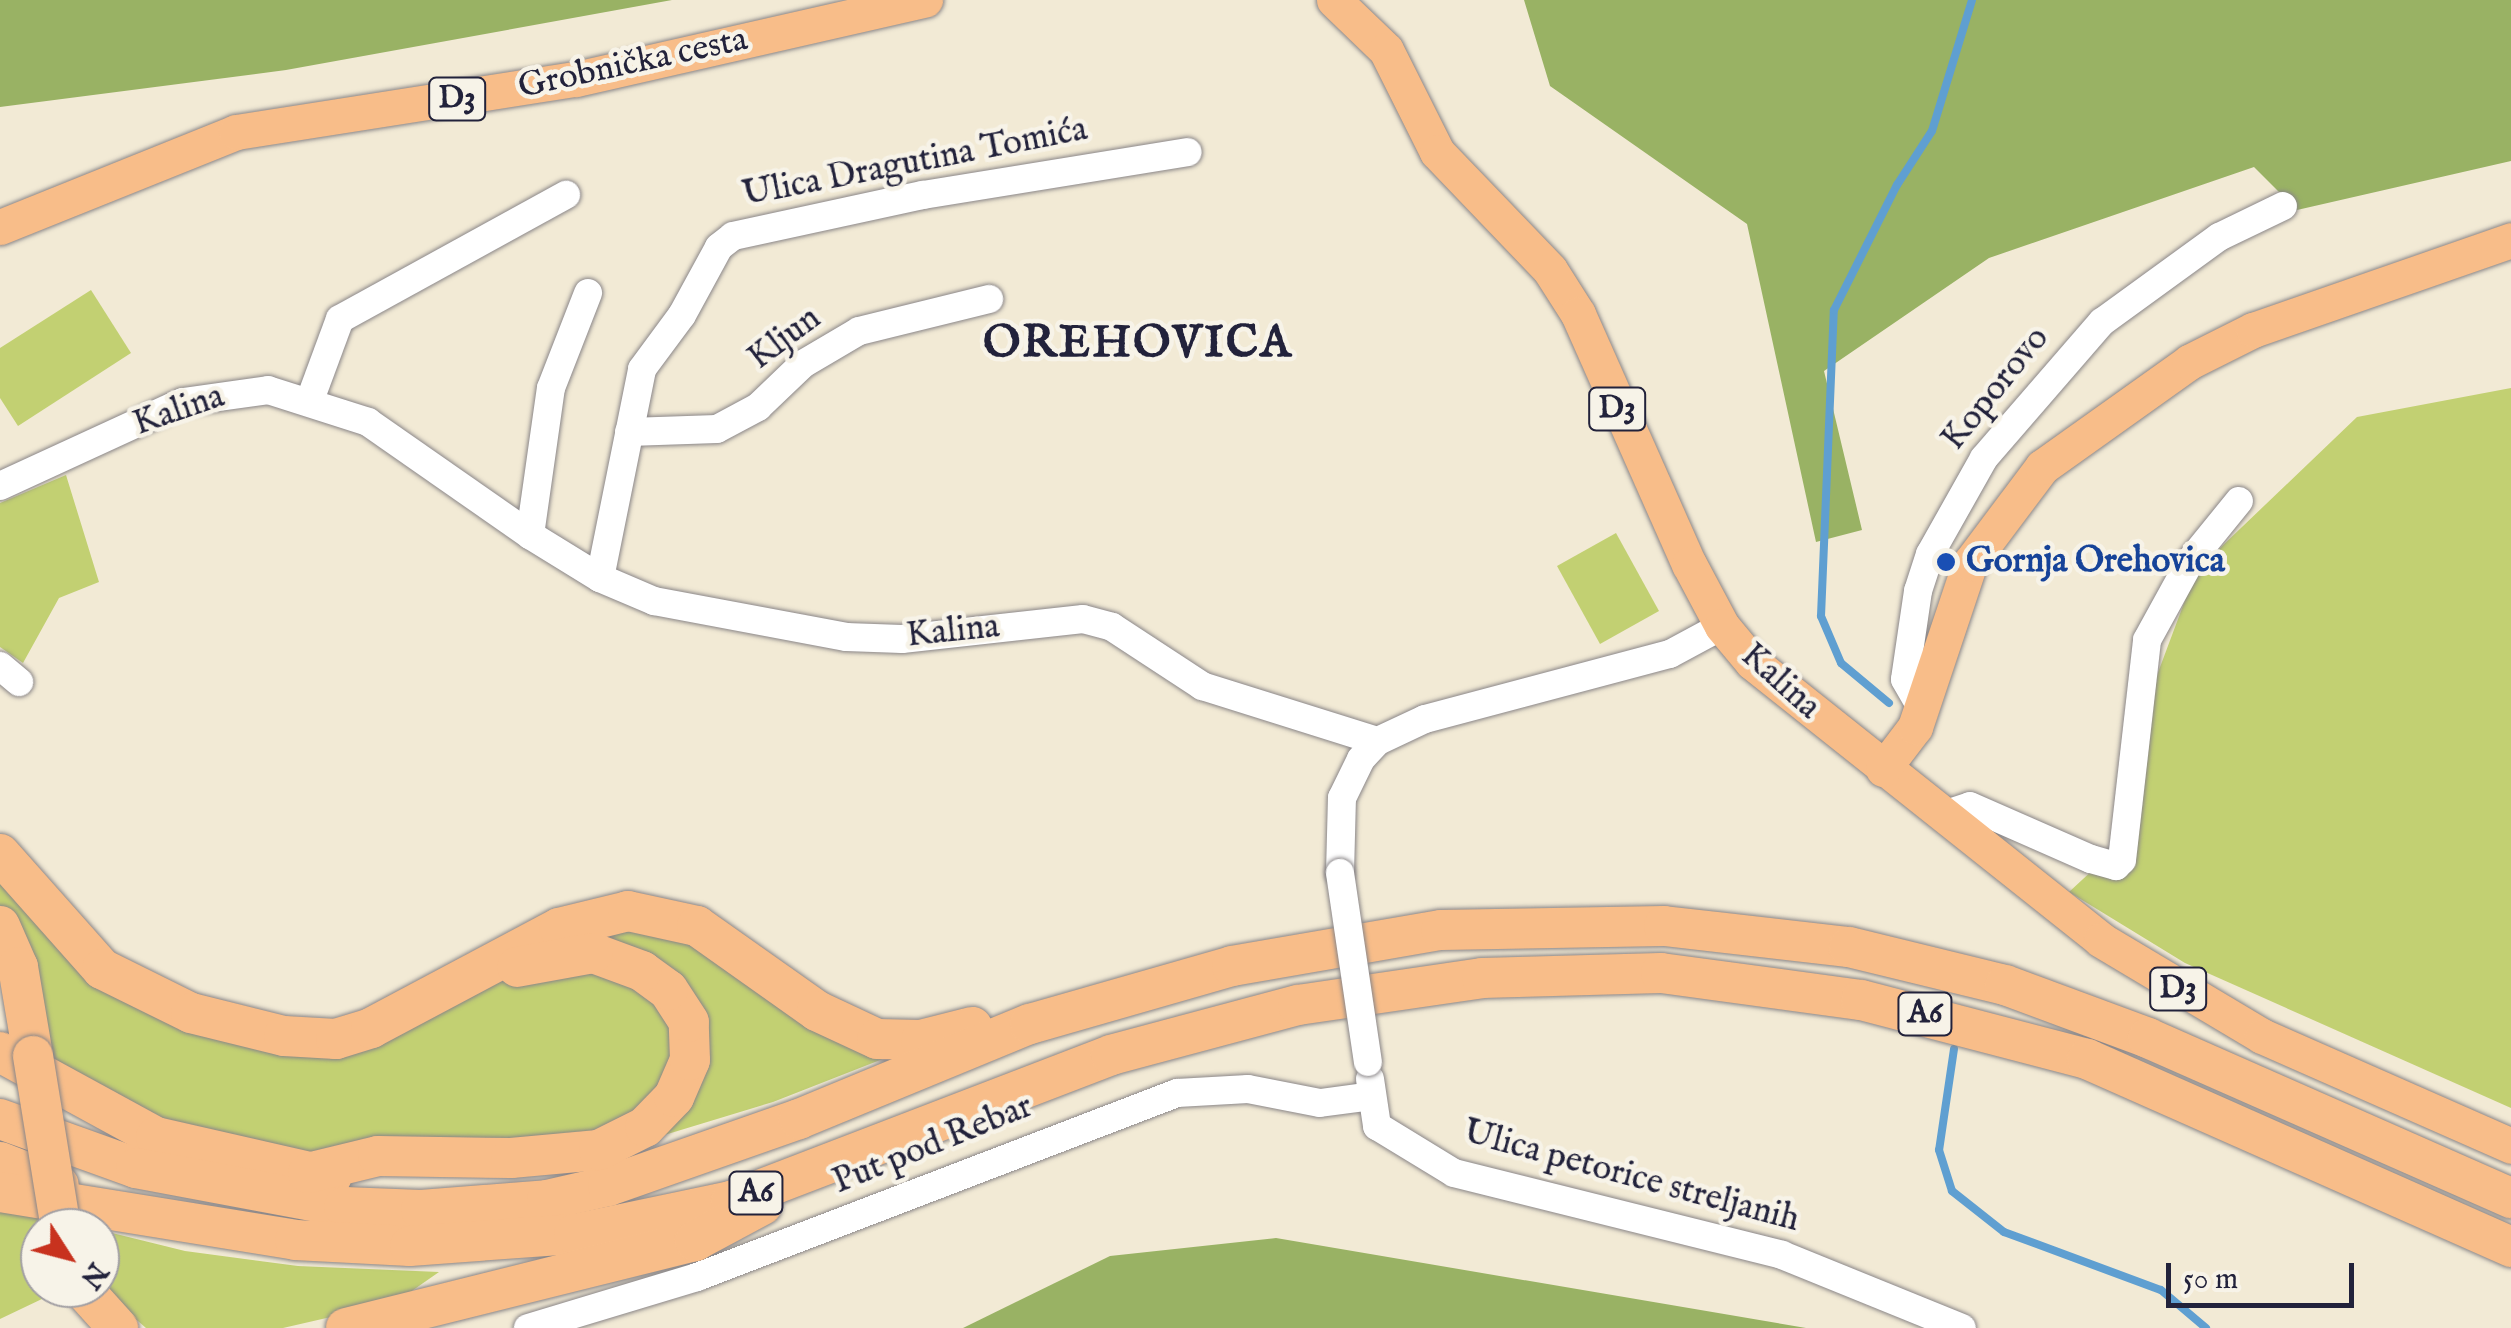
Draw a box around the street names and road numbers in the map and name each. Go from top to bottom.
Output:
street label: Grobnička cesta [515,19,751,109]
road number: D3 [427,72,487,126]
street label: Ulica Dragutina Tomića [739,109,1091,217]
street label: Kljun [740,298,830,380]
street label: Koporovo [1933,319,2059,459]
street label: Kalina [128,376,230,446]
road number: D3 [1587,382,1647,436]
street label: Kalina [904,606,1002,658]
street label: Kalina [1731,635,1829,729]
road number: D3 [2148,962,2208,1016]
road number: A6 [1895,987,1955,1041]
street label: Put pod Rebar [827,1086,1039,1204]
street label: Ulica petorice streljanih [1459,1112,1803,1242]
road number: A6 [726,1166,786,1220]

